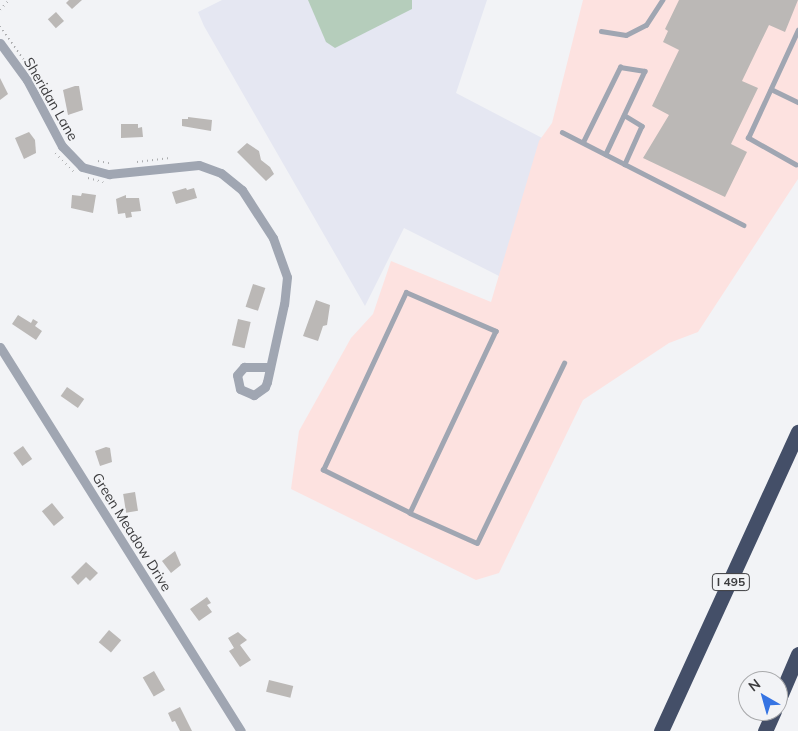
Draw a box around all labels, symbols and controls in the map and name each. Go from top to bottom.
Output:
street label: Sheridan Lane [20,54,82,144]
street label: Green Meadow Drive [89,470,175,594]
road number: I 495 [711,572,751,592]
north arrow [738,671,788,721]
text: N [745,675,764,695]

